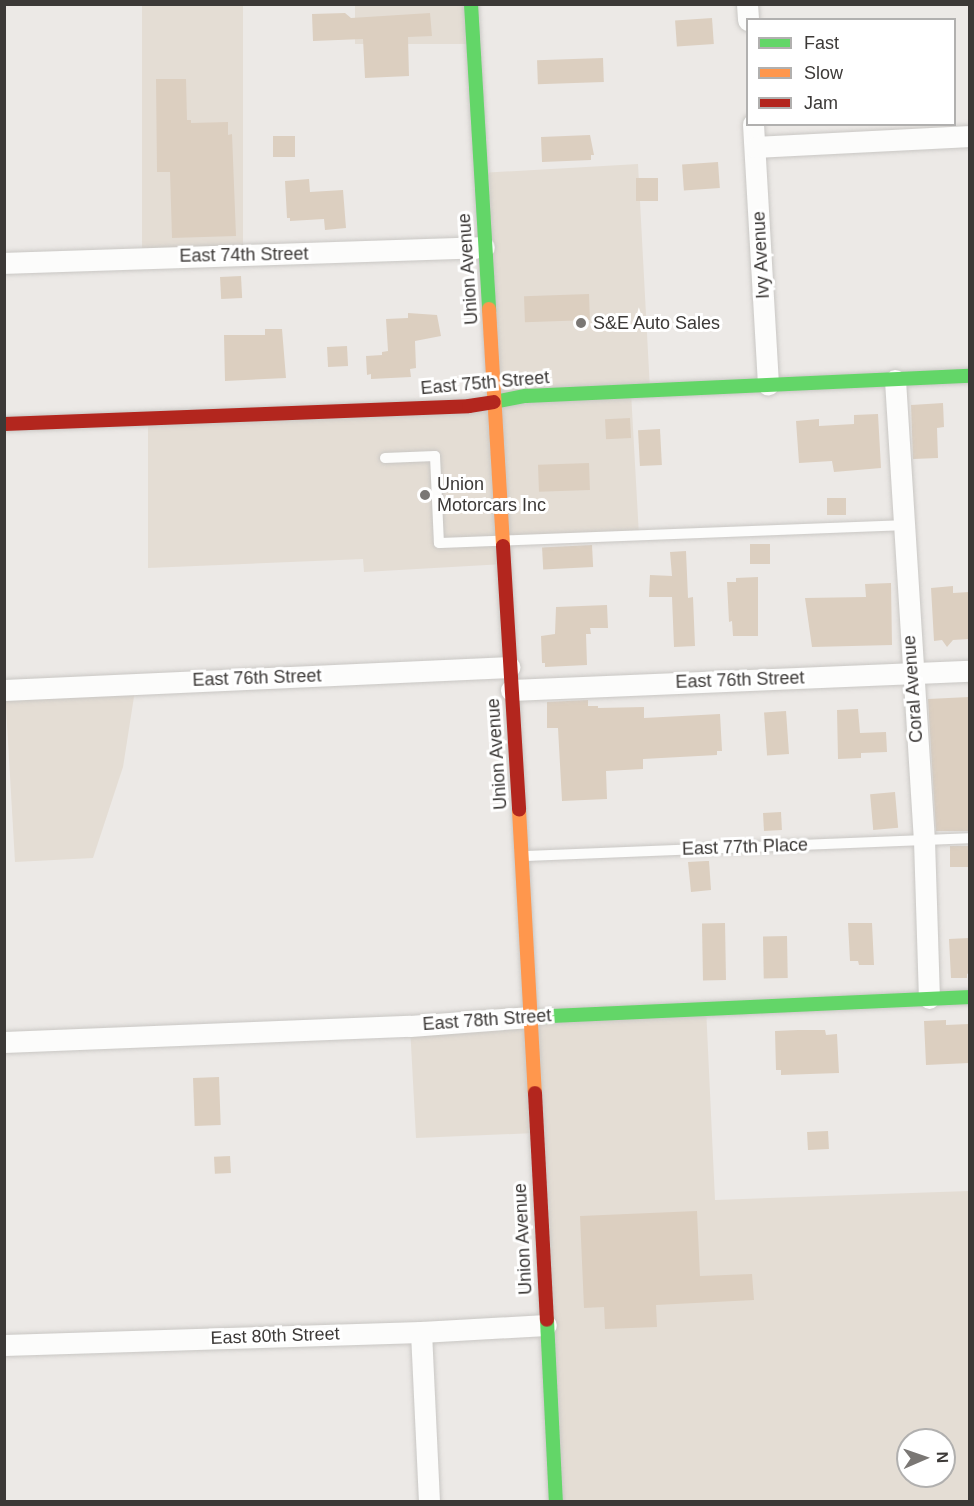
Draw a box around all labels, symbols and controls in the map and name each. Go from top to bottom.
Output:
legend [746,18,956,126]
text: Fast [804,33,839,53]
text: Slow [804,63,843,83]
text: Jam [804,93,838,113]
street label: Ivy Avenue [748,210,774,300]
street label: Union Avenue [453,212,483,326]
street label: East 74th Street [179,243,309,267]
place label: S&E Auto Sales [593,312,721,334]
marker: S&E Auto Sales [574,316,588,330]
street label: East 75th Street [420,367,550,399]
place label: Union Motorcars Inc [437,474,546,516]
marker: Union Motorcars Inc [418,488,432,502]
street label: Coral Avenue [898,634,928,744]
street label: East 76th Street [192,665,322,691]
street label: East 76th Street [675,667,805,693]
street label: Union Avenue [482,697,512,811]
street label: East 77th Place [682,834,808,860]
street label: East 78th Street [422,1005,552,1035]
street label: Union Avenue [509,1182,537,1296]
street label: East 80th Street [210,1323,340,1349]
north arrow [896,1428,956,1488]
text: N [934,1451,951,1463]

